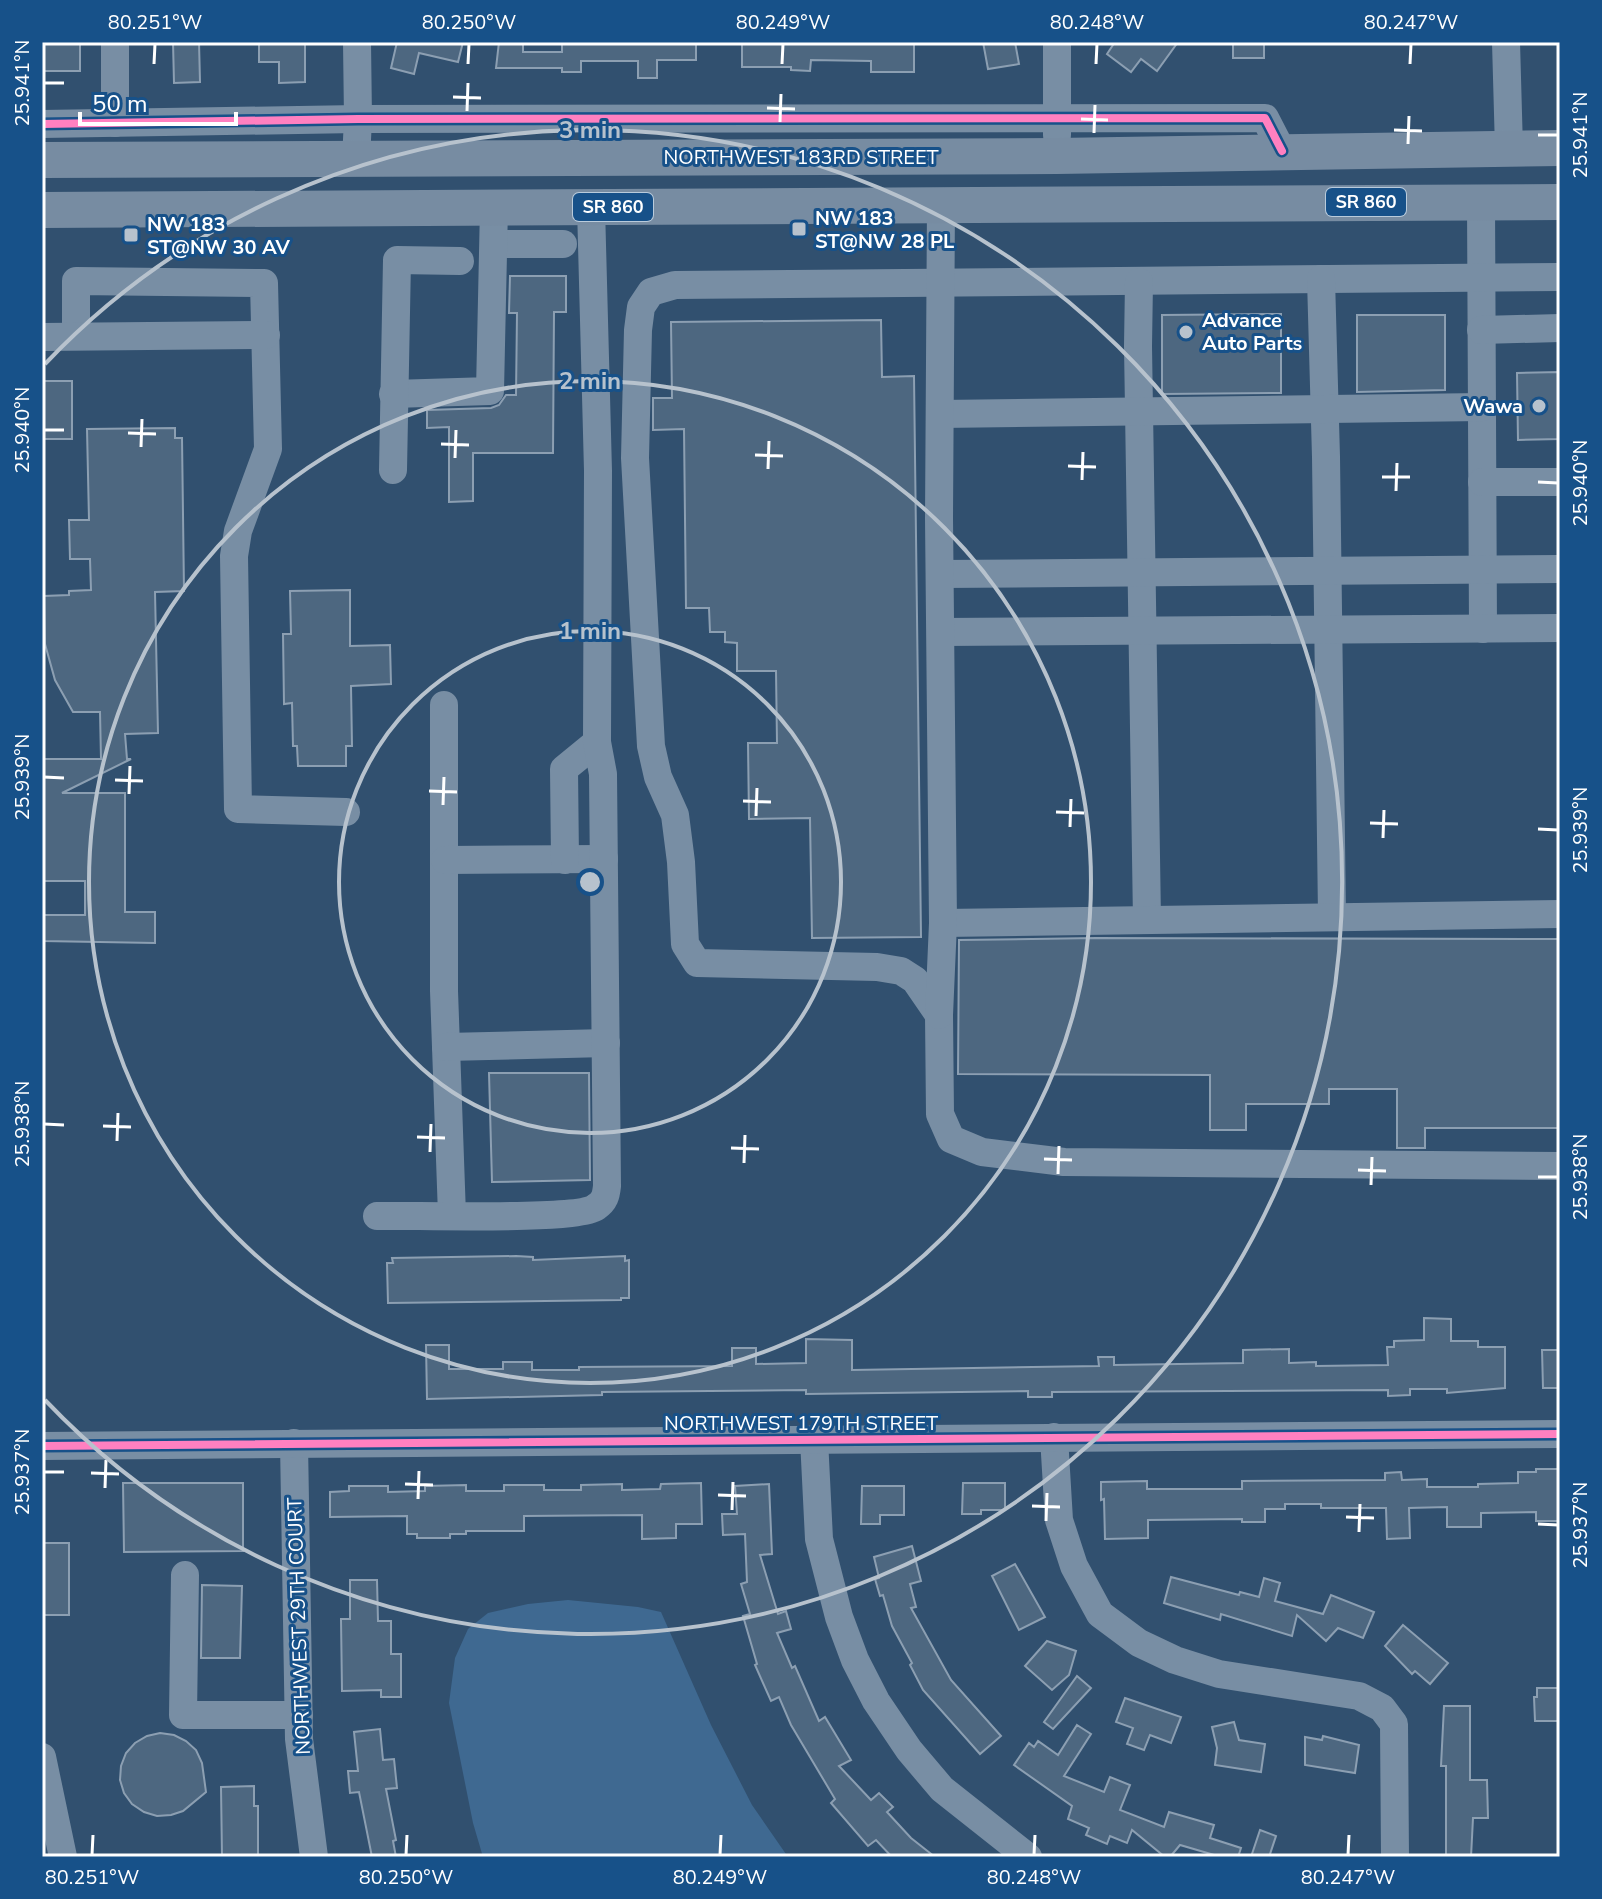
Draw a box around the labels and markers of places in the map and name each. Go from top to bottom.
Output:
place label: NW 183 ST@NW 28 PL [815,205,954,255]
place label: NW 183 ST@NW 30 AV [147,211,291,261]
marker: NW 183 ST@NW 28 PL [790,220,808,238]
marker: NW 183 ST@NW 30 AV [122,226,140,244]
place label: Advance Auto Parts [1202,307,1303,357]
marker: Advance Auto Parts [1177,323,1195,341]
place label: Wawa [1463,393,1523,420]
marker: Wawa [1530,397,1548,415]
centre of rings [576,868,604,896]

